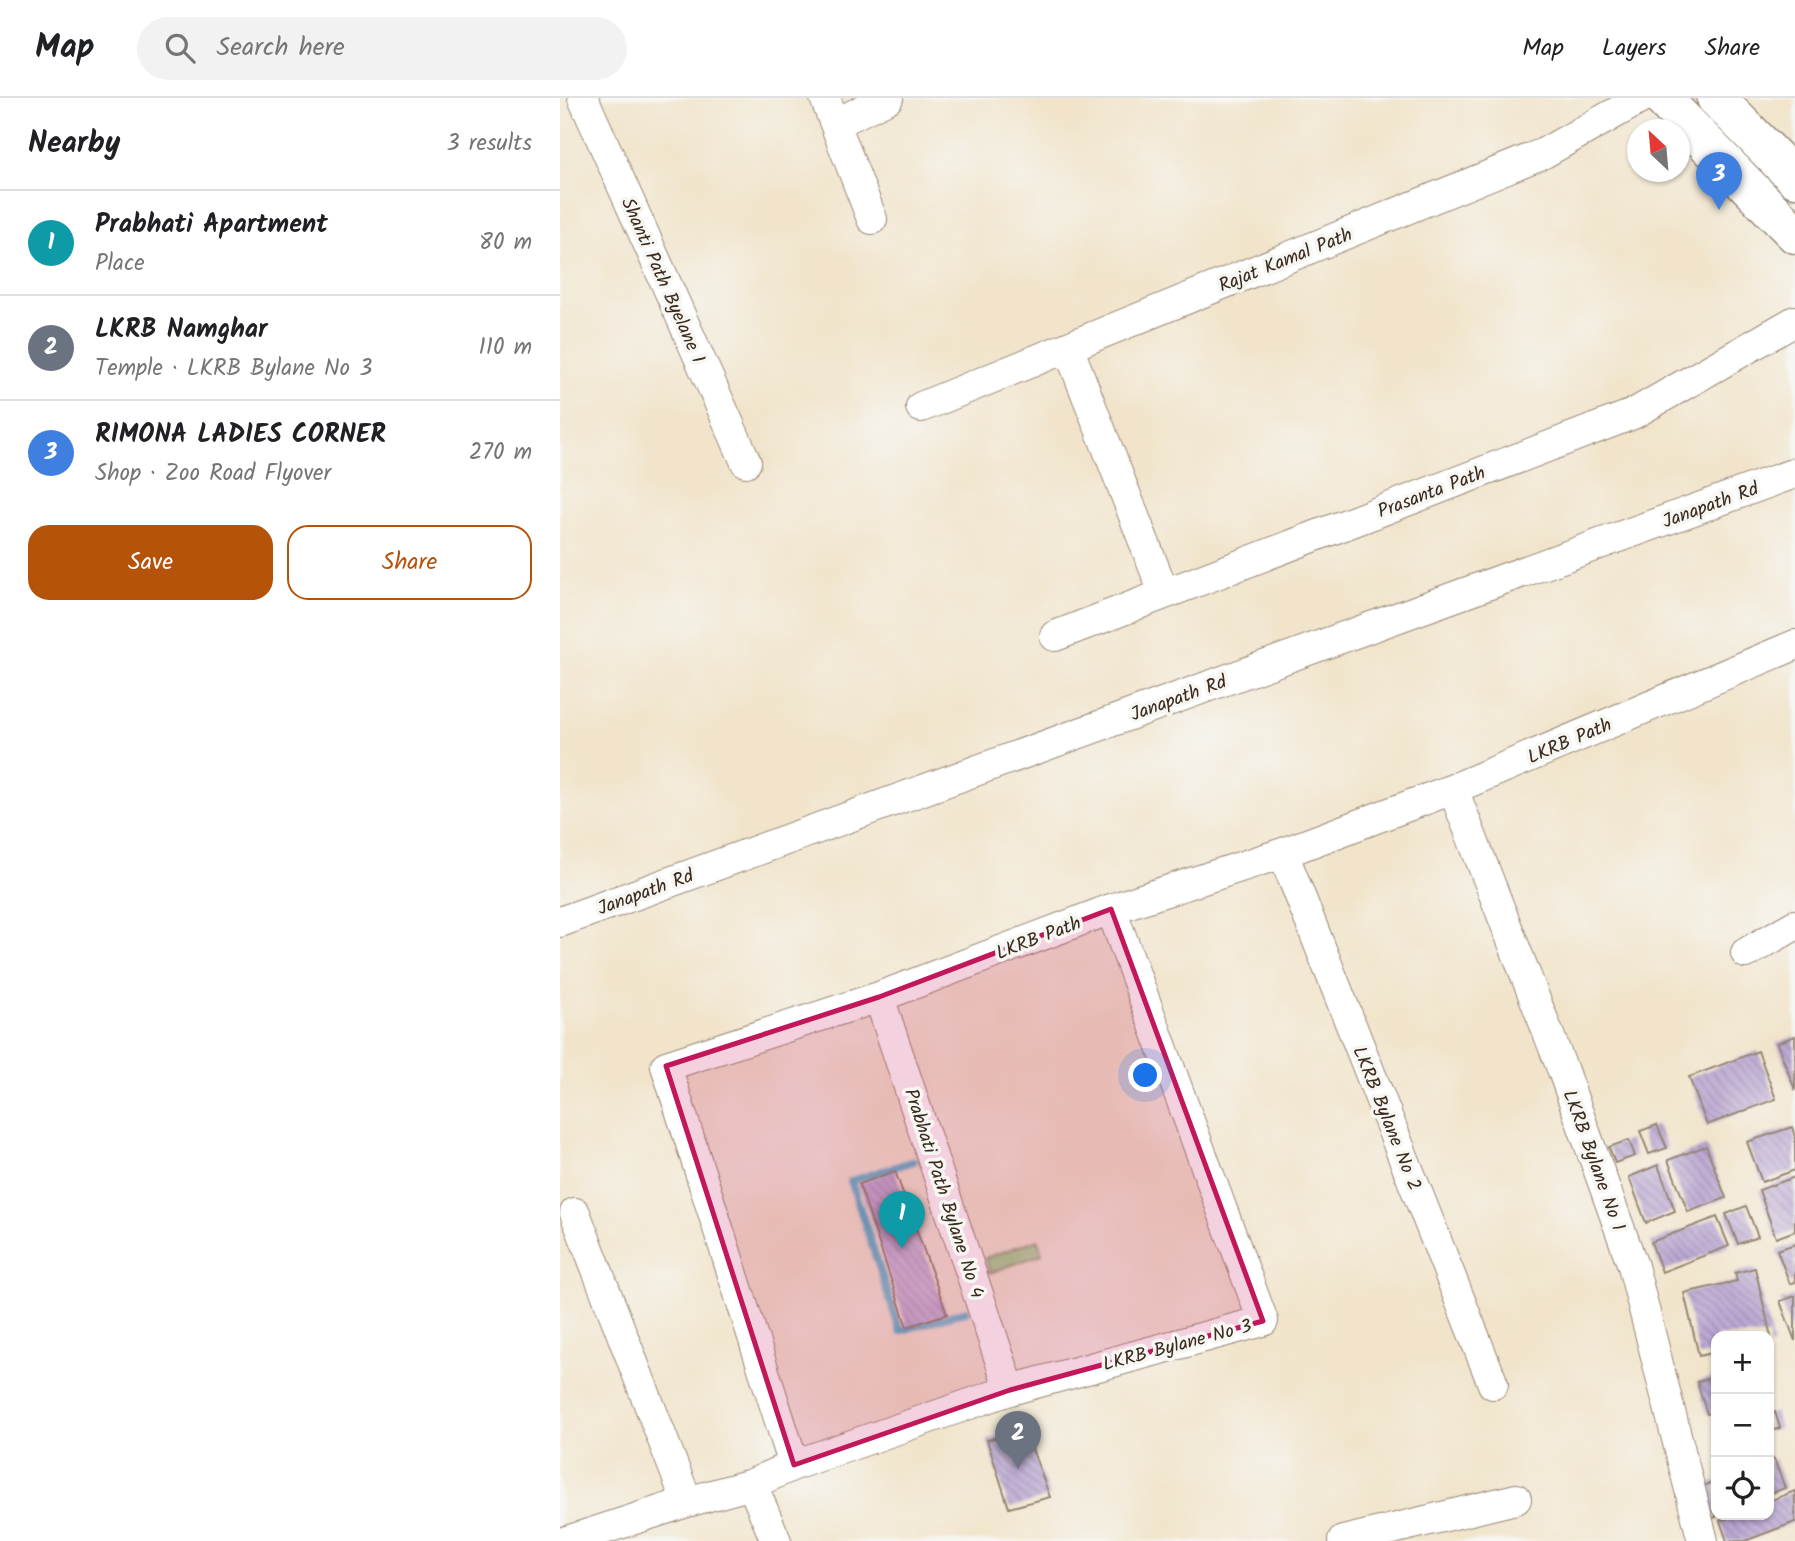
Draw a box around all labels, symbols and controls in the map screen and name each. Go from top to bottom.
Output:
search box [137,17,627,80]
text: Map [35,22,95,75]
text: Search here [217,27,345,69]
icon: search [161,29,199,67]
text: Map [1522,29,1564,68]
text: Layers [1602,29,1666,68]
text: Share [1704,29,1760,68]
north arrow [1627,119,1690,182]
text: Nearby [28,120,120,168]
text: 3 results [446,126,532,162]
pin: 3 [1696,152,1742,210]
street label: Shanti Path Byelane 1 [612,193,712,369]
text: Prabhati Apartment [95,204,328,246]
street label: Rajat Kamal Path [1214,220,1357,301]
text: 1 [48,225,54,261]
text: 80 m [479,225,532,261]
text: Place [95,246,145,282]
text: LKRB Namghar [95,309,267,351]
text: 2 [44,330,58,366]
text: 110 m [479,330,532,366]
text: Temple · LKRB Bylane No 3 [95,351,372,387]
text: RIMONA LADIES CORNER [95,414,386,456]
text: 3 [45,435,57,471]
text: 270 m [469,435,532,471]
text: Shop · Zoo Road Flyover [95,456,331,492]
street label: Prasanta Path [1373,459,1490,527]
street label: Janapath Rd [1658,474,1764,537]
button: Save [28,525,273,600]
button: Share [287,525,532,600]
street label: Janapath Rd [1126,667,1232,730]
street label: LKRB Path [1523,711,1617,773]
street label: Janapath Rd [593,861,699,924]
street label: LKRB Path [992,909,1086,969]
street label: LKRB Bylane No 2 [1343,1042,1429,1196]
your location [1128,1058,1162,1092]
street label: Prabhati Path Bylane No 4 [895,1085,991,1302]
street label: LKRB Bylane No 1 [1554,1086,1633,1236]
pin: 1 [879,1191,925,1249]
street label: LKRB Bylane No 3 [1100,1312,1256,1380]
map controls [1711,1331,1774,1520]
button: + [1711,1331,1774,1394]
button: − [1711,1394,1774,1457]
pin: 2 [995,1411,1041,1469]
button: locate [1711,1457,1774,1520]

